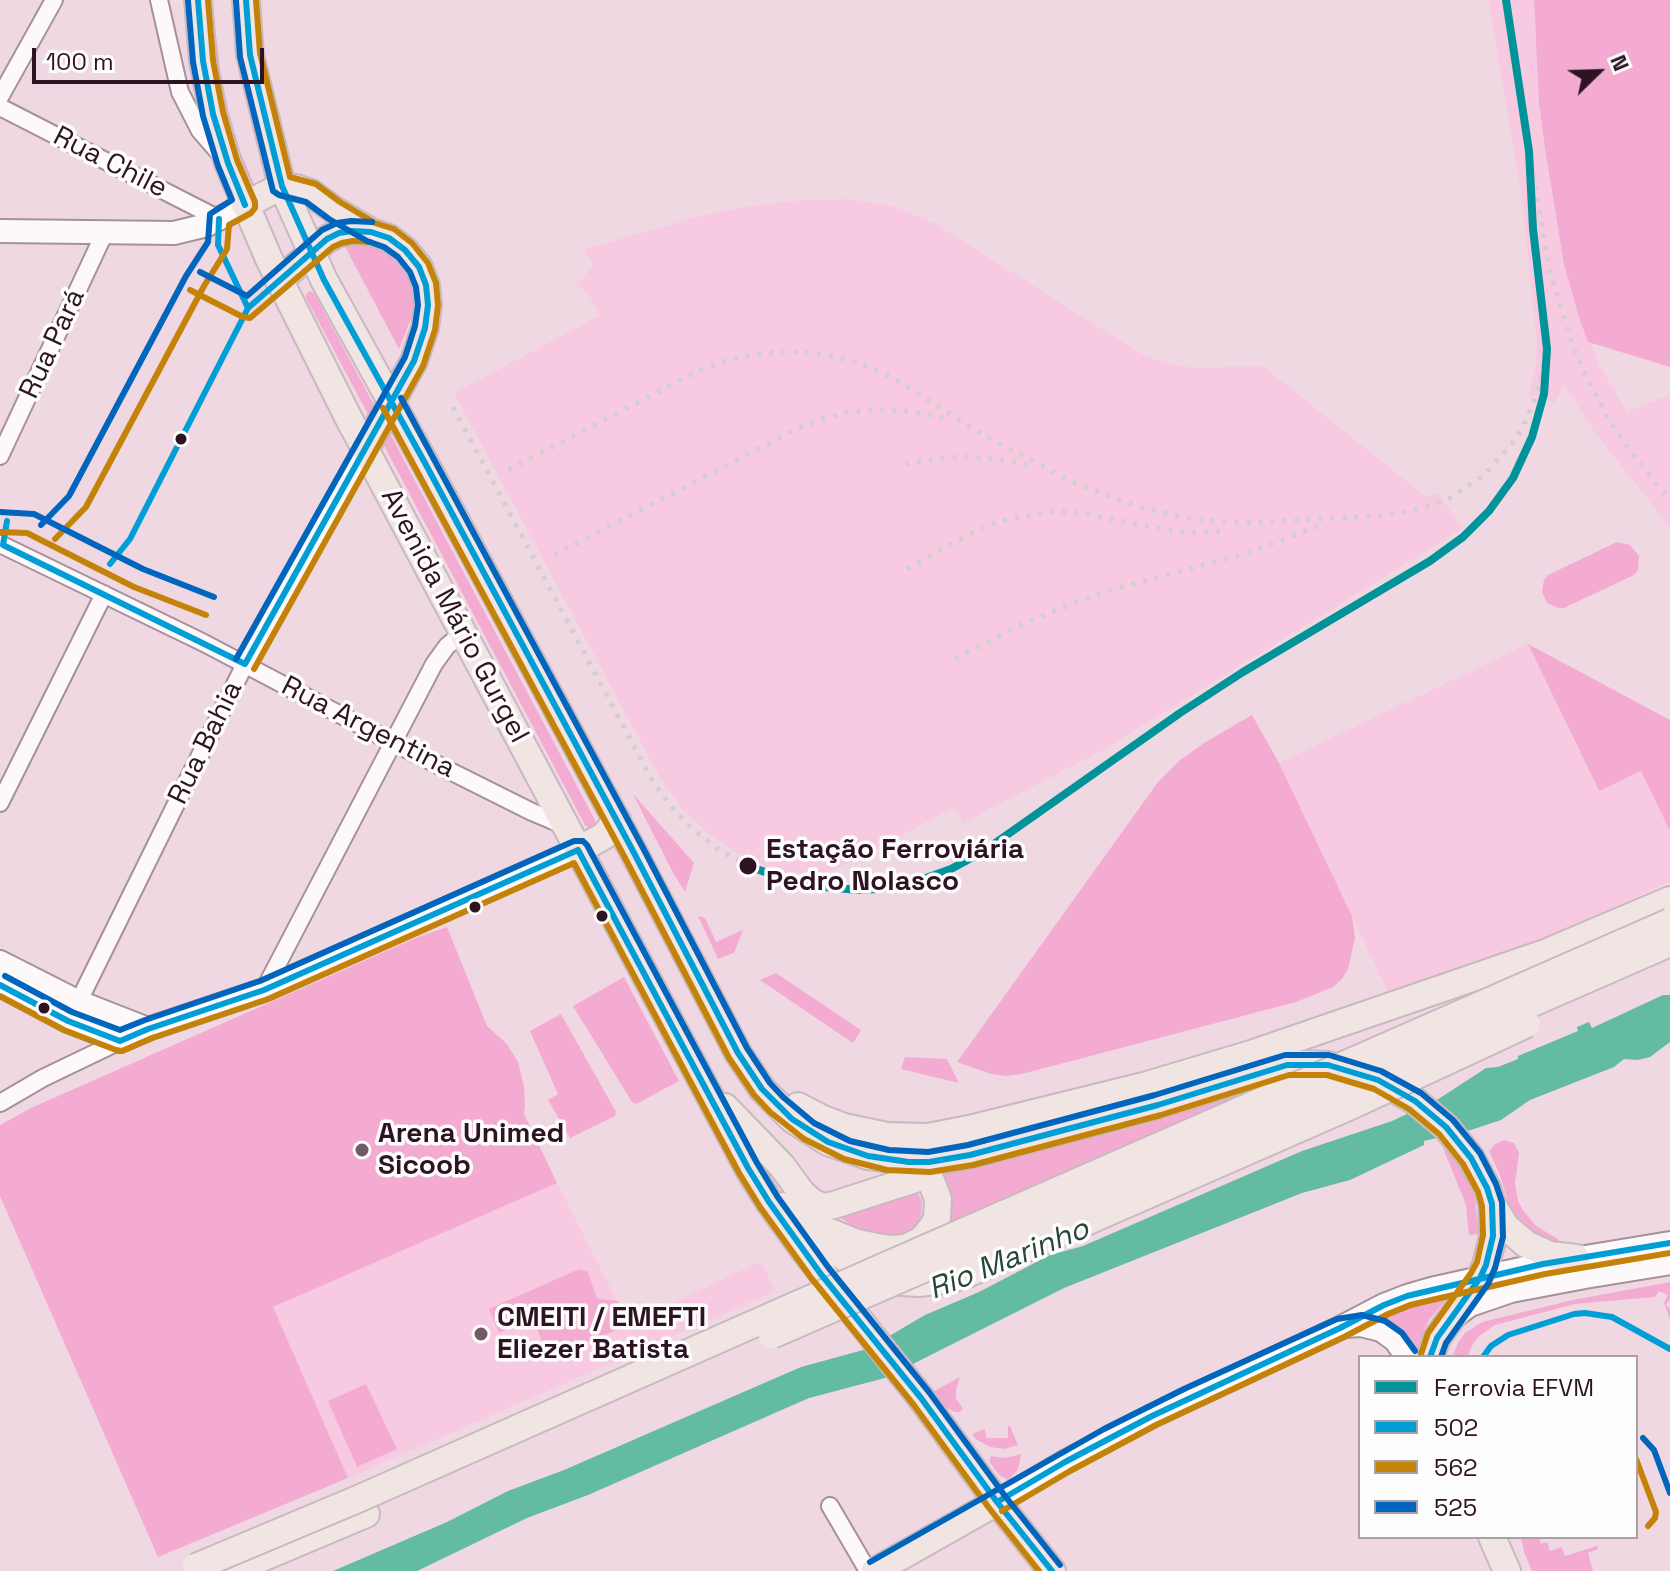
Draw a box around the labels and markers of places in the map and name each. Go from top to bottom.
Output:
unlabelled marker [173,431,189,447]
place label: Estação Ferroviária Pedro Nolasco [766,833,1024,899]
marker: Estação Ferroviária Pedro Nolasco [737,855,759,877]
unlabelled marker [467,899,483,915]
unlabelled marker [594,908,610,924]
unlabelled marker [36,1000,52,1016]
place label: Arena Unimed Sicoob [378,1117,564,1183]
marker: Arena Unimed Sicoob [353,1141,371,1159]
place label: CMEITI / EMEFTI Eliezer Batista [497,1301,706,1367]
marker: CMEITI / EMEFTI Eliezer Batista [472,1325,490,1343]

